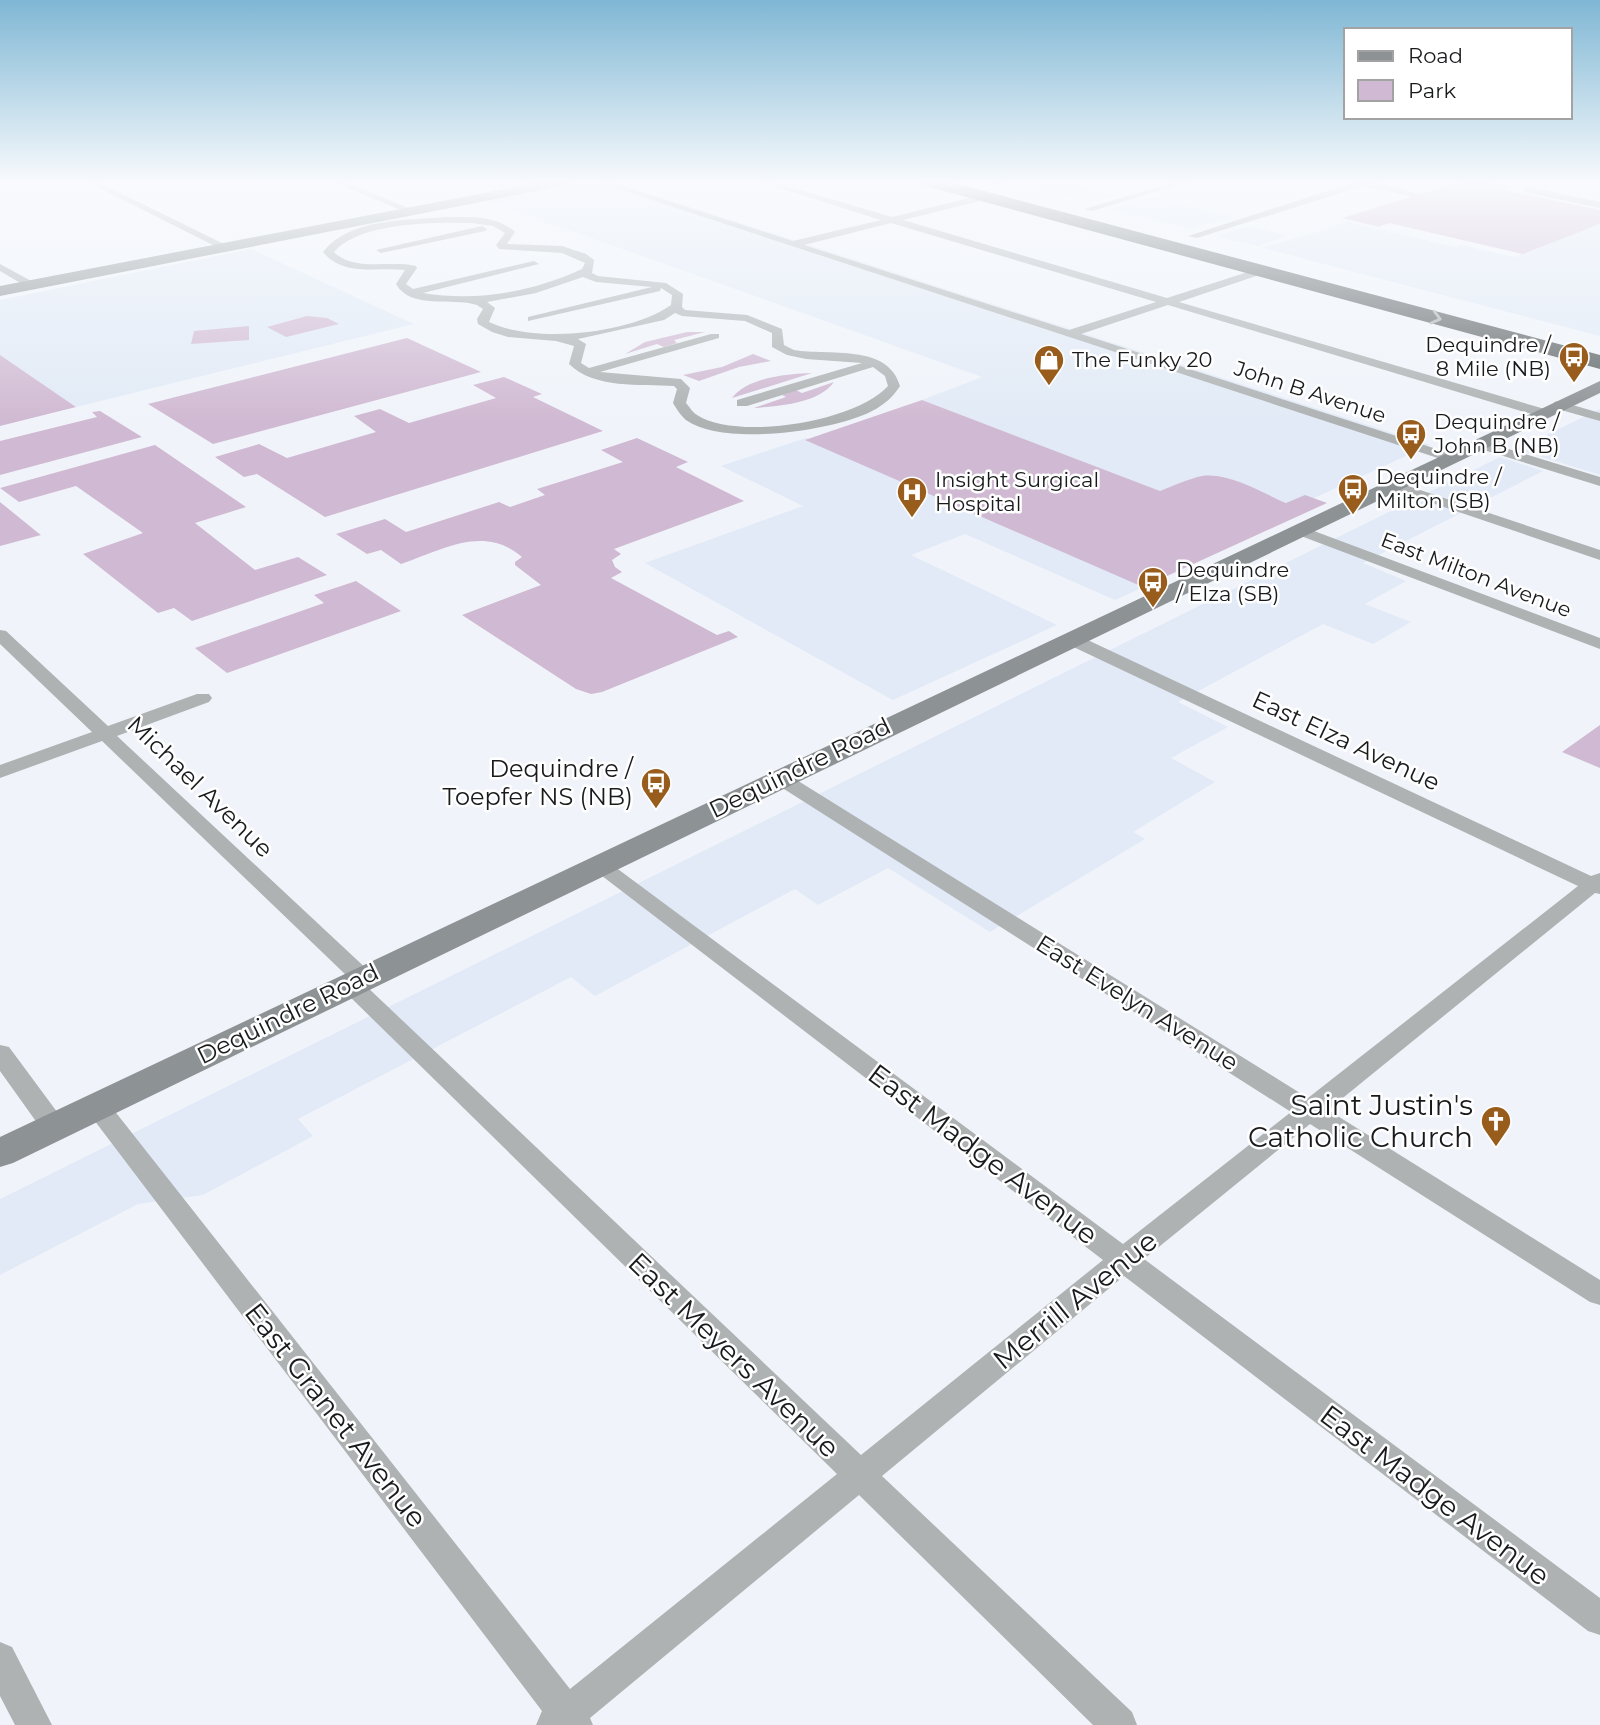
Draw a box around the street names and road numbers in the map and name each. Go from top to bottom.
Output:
street label: John B Avenue [1230,355,1389,428]
street label: East Milton Avenue [1377,527,1575,622]
street label: East Elza Avenue [1248,684,1445,797]
street label: Michael Avenue [122,710,279,863]
street label: Dequindre Road [704,711,895,824]
street label: East Evelyn Avenue [1031,929,1244,1077]
street label: Dequindre Road [192,957,383,1070]
street label: East Madge Avenue [861,1057,1105,1251]
street label: Merrill Avenue [986,1223,1164,1377]
street label: East Meyers Avenue [621,1245,847,1465]
street label: East Granet Avenue [238,1296,434,1534]
street label: East Madge Avenue [1313,1398,1557,1592]

